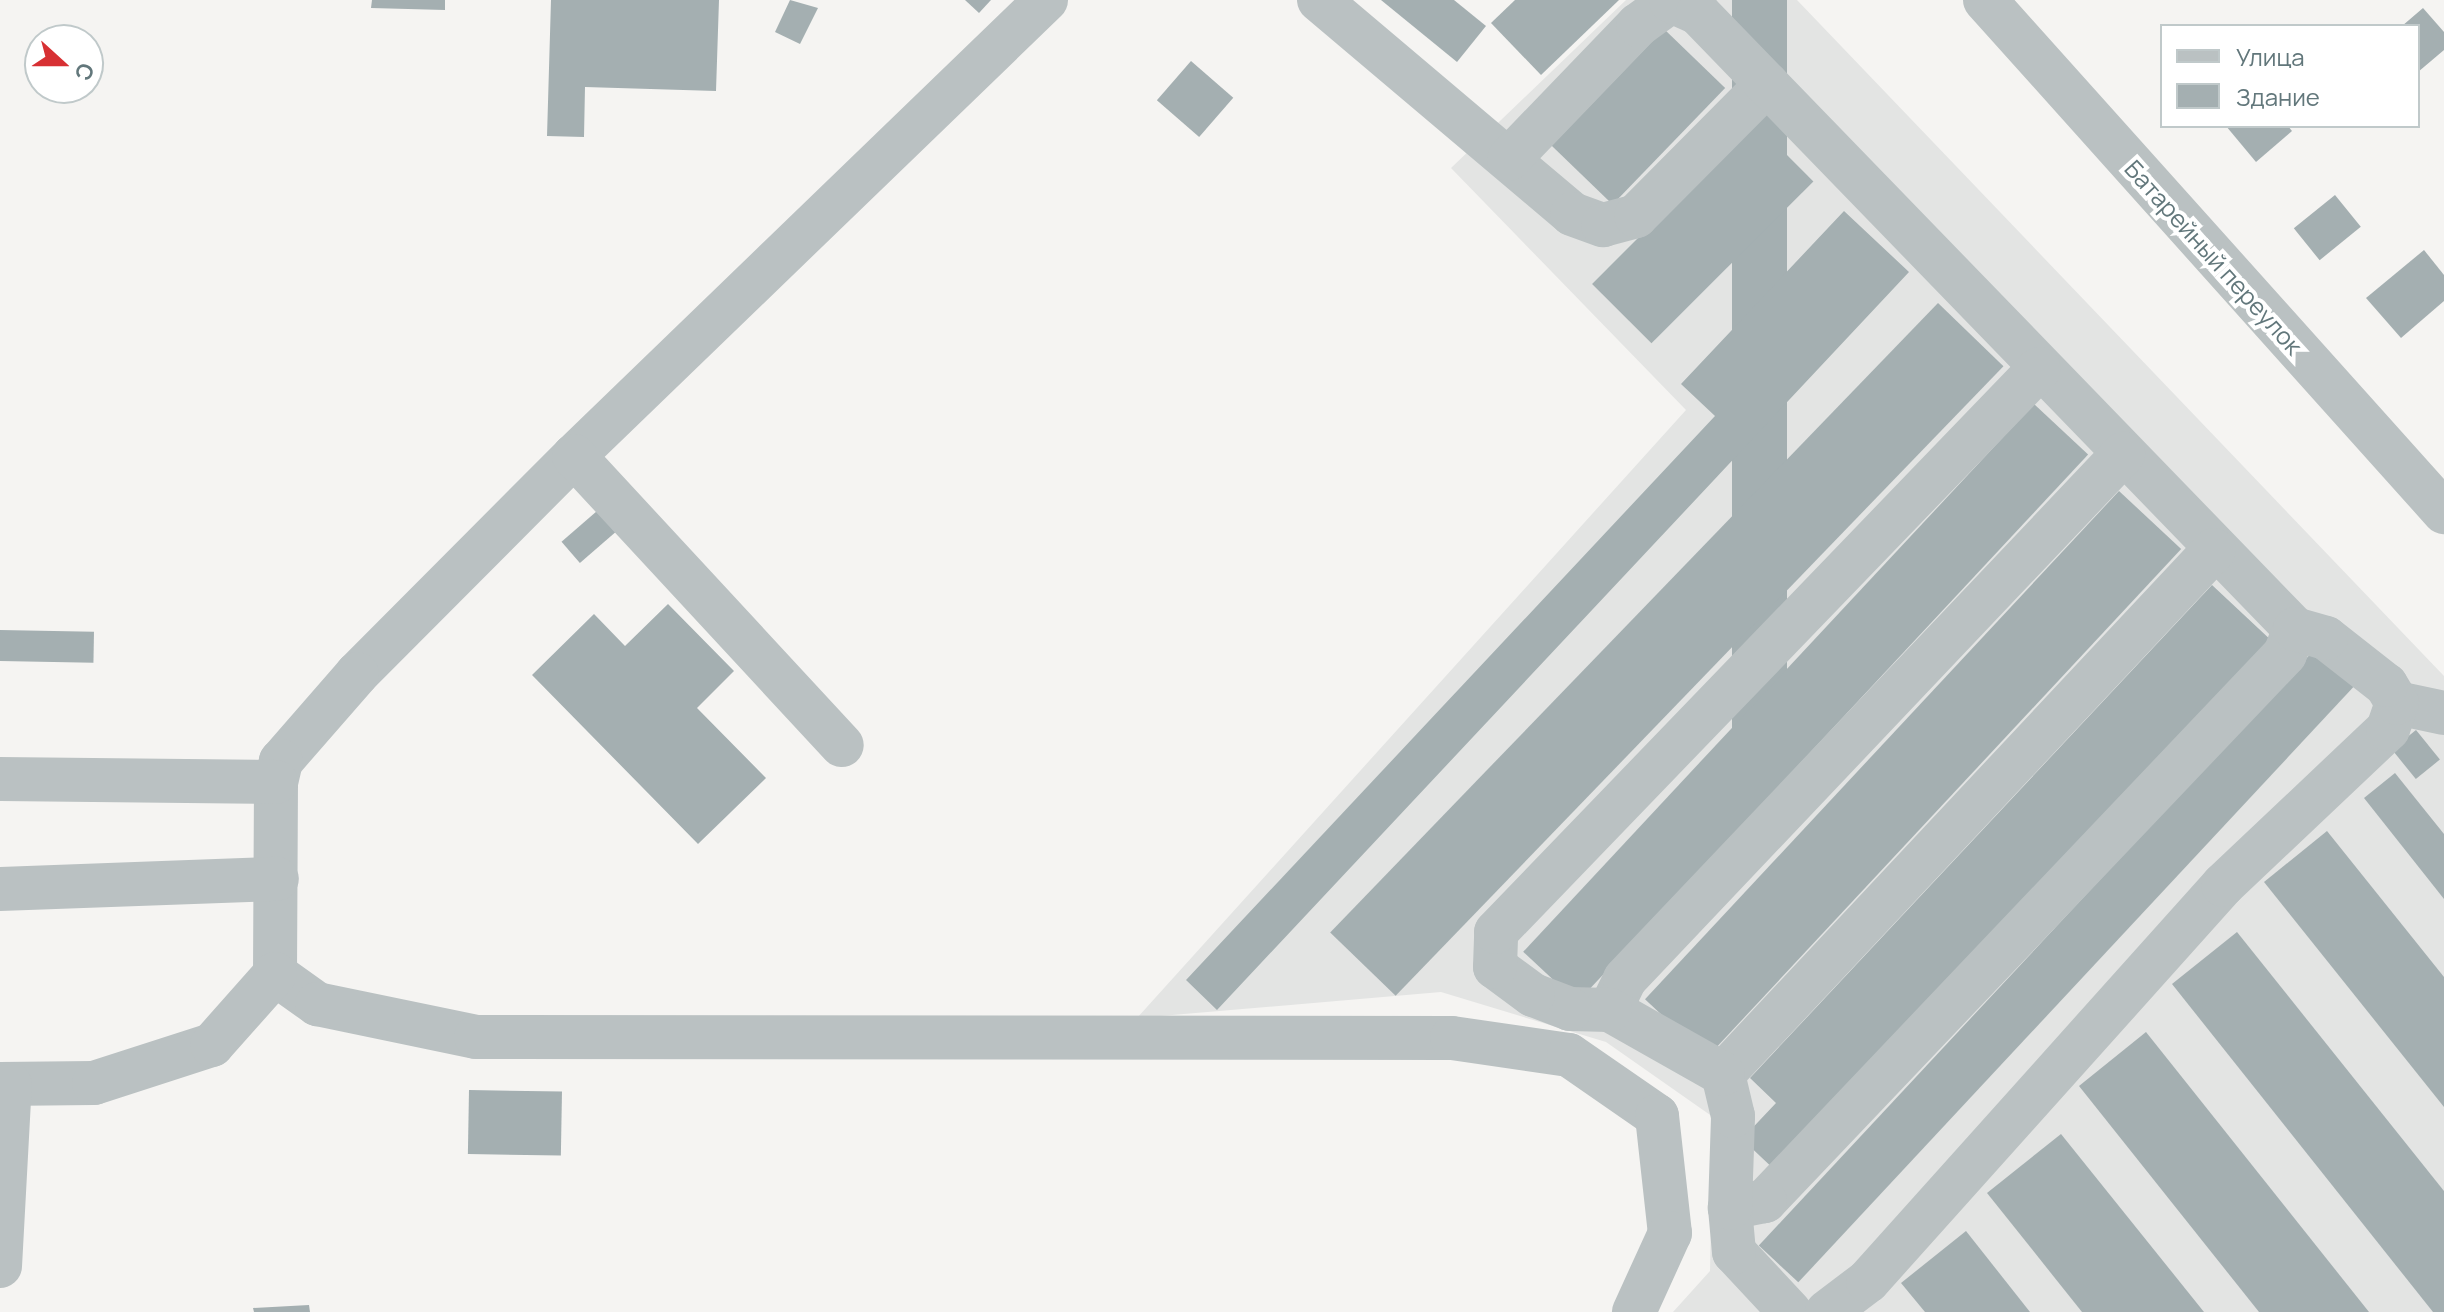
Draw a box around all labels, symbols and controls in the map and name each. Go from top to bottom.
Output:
north arrow [24,24,104,104]
legend [2160,24,2420,128]
text: Улица [2236,40,2305,73]
text: С [68,59,101,85]
text: Здание [2236,80,2320,113]
street label: Батарейный переулок [2119,154,2309,360]

